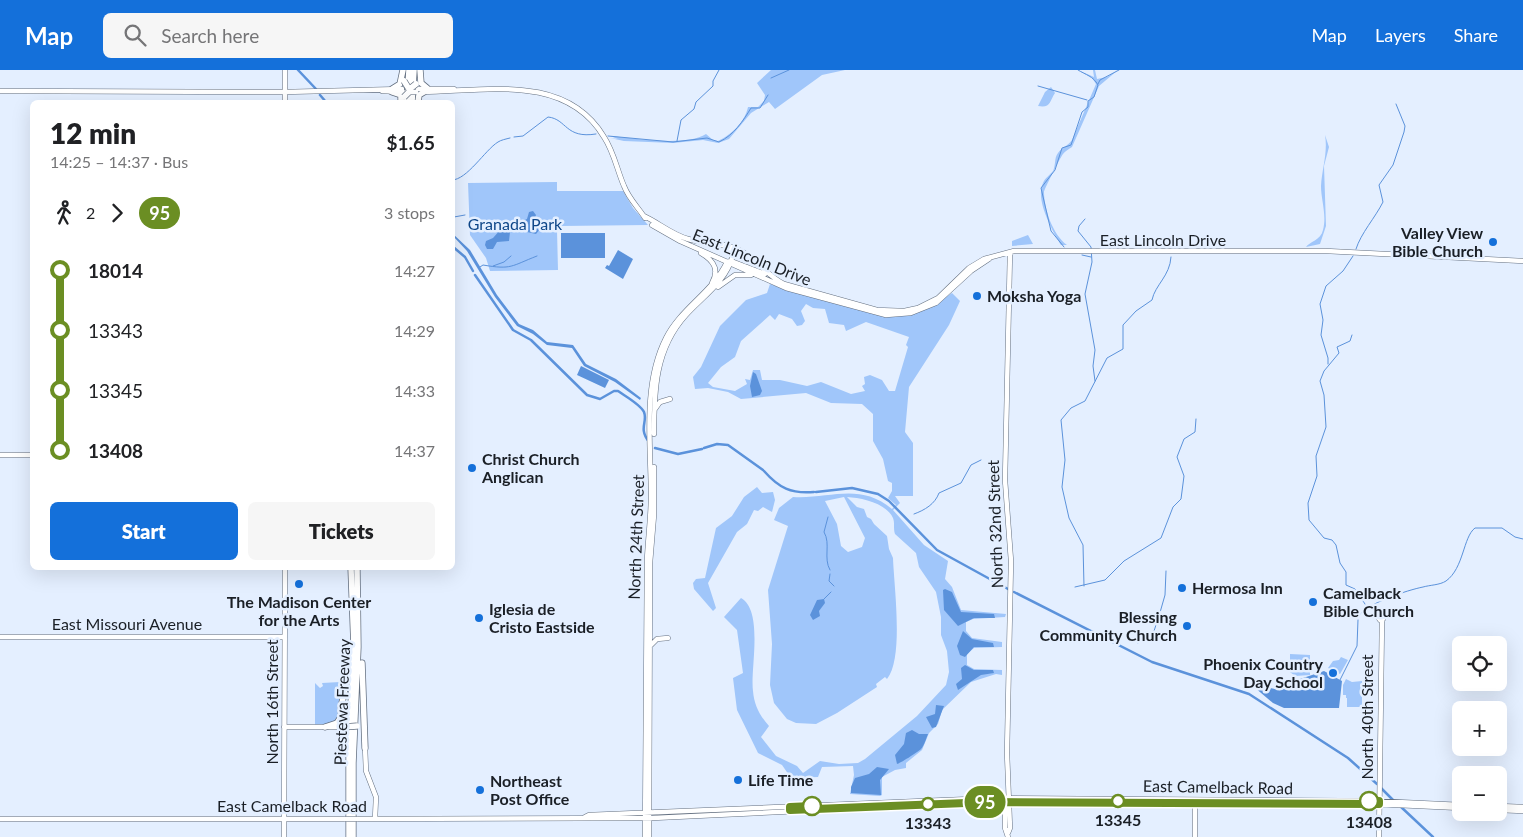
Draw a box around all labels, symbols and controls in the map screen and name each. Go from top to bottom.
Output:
search box [103,13,453,58]
text: Map [25,21,73,50]
icon: search [121,21,149,49]
text: Search here [161,24,259,47]
text: Map [1311,24,1347,46]
text: Layers [1375,24,1426,46]
text: Share [1454,24,1498,46]
text: 12 min [50,116,136,150]
text: $1.65 [386,131,435,154]
text: 14:25 – 14:37 · Bus [50,152,188,171]
icon: walk [50,199,78,227]
icon: forward [103,199,131,227]
text: 95 [149,202,170,224]
text: 2 [86,203,95,222]
text: 3 stops [384,203,435,222]
park label: Granada Park [468,214,563,233]
place label: Valley View Bible Church [1392,223,1483,260]
street label: East Lincoln Drive [690,224,814,289]
street label: East Lincoln Drive [1100,230,1226,249]
marker: Valley View Bible Church [1487,236,1499,248]
text: 18014 [88,259,143,282]
text: 14:27 [394,261,435,280]
place label: Moksha Yoga [987,286,1081,305]
marker: Moksha Yoga [971,290,983,302]
text: 13343 [88,319,143,342]
text: 14:29 [394,321,435,340]
text: 13345 [88,379,143,402]
text: 14:33 [394,381,435,400]
text: 13408 [88,439,143,462]
text: 14:37 [394,441,435,460]
place label: Christ Church Anglican [481,449,580,486]
street label: North 32nd Street [983,459,1006,588]
marker: Christ Church Anglican [466,462,478,474]
street label: North 24th Street [624,474,647,600]
button: Start [50,502,238,560]
button: Tickets [248,502,435,560]
marker: The Madison Center for the Arts [293,578,305,590]
place label: Hermosa Inn [1192,578,1283,597]
marker: Hermosa Inn [1176,582,1188,594]
place label: Camelback Bible Church [1323,583,1414,620]
place label: The Madison Center for the Arts [227,592,371,629]
marker: Camelback Bible Church [1307,596,1319,608]
place label: Iglesia de Cristo Eastside [489,599,595,636]
place label: Blessing Community Church [1039,607,1178,644]
marker: Iglesia de Cristo Eastside [473,612,485,624]
street label: East Missouri Avenue [52,614,202,633]
marker: Blessing Community Church [1181,620,1193,632]
map controls [1452,636,1507,821]
button: locate [1452,636,1507,691]
street label: Piestewa Freeway [330,638,353,766]
street label: North 16th Street [262,639,281,765]
place label: Phoenix Country Day School [1203,654,1324,691]
street label: North 40th Street [1357,654,1376,780]
marker: Phoenix Country Day School [1327,667,1339,679]
button: + [1452,701,1507,756]
button: − [1452,766,1507,821]
place label: Life Time [748,770,814,789]
place label: Northeast Post Office [490,771,570,808]
marker: Life Time [732,774,744,786]
street label: East Camelback Road [1143,776,1293,797]
marker: Northeast Post Office [474,784,486,796]
line badge: 95 [962,786,1008,818]
text: 95 [975,791,995,813]
marker: 13408 [1359,791,1379,811]
marker: 13345 [1111,794,1125,808]
street label: East Camelback Road [217,796,367,815]
unlabelled marker [802,796,822,816]
marker: 13343 [921,797,935,811]
place label: 13345 [1095,810,1141,829]
place label: 13408 [1346,812,1392,831]
place label: 13343 [905,813,951,832]

